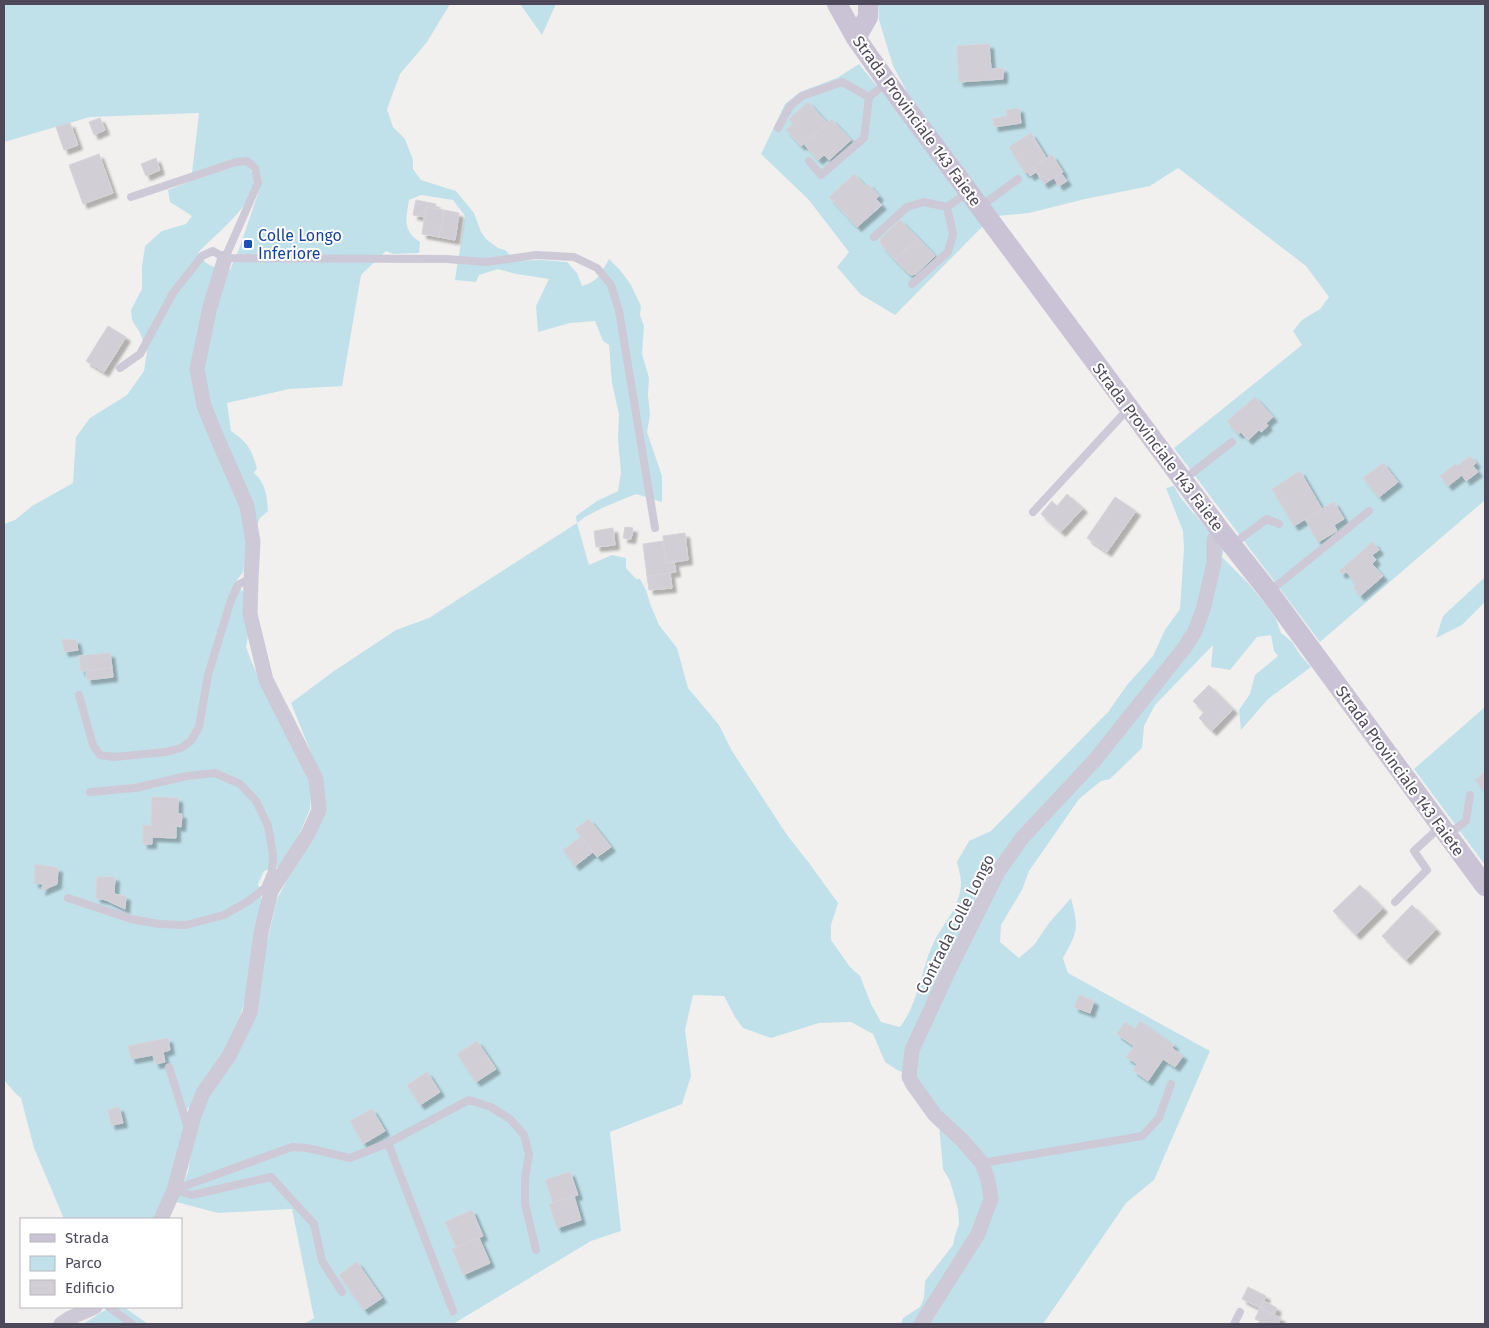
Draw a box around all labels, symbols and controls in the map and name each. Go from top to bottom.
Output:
street label: Strada Provinciale 143 Faiete [849,32,985,210]
place label: Colle Longo Inferiore [258,226,342,263]
marker: Colle Longo Inferiore [242,238,254,250]
street label: Strada Provinciale 143 Faiete [1088,359,1228,535]
street label: Strada Provinciale 143 Faiete [1332,682,1468,860]
street label: Contrada Colle Longo [912,851,998,997]
legend [20,1218,182,1308]
text: Strada [65,1229,109,1247]
text: Parco [65,1254,102,1272]
text: Edificio [65,1279,115,1297]

